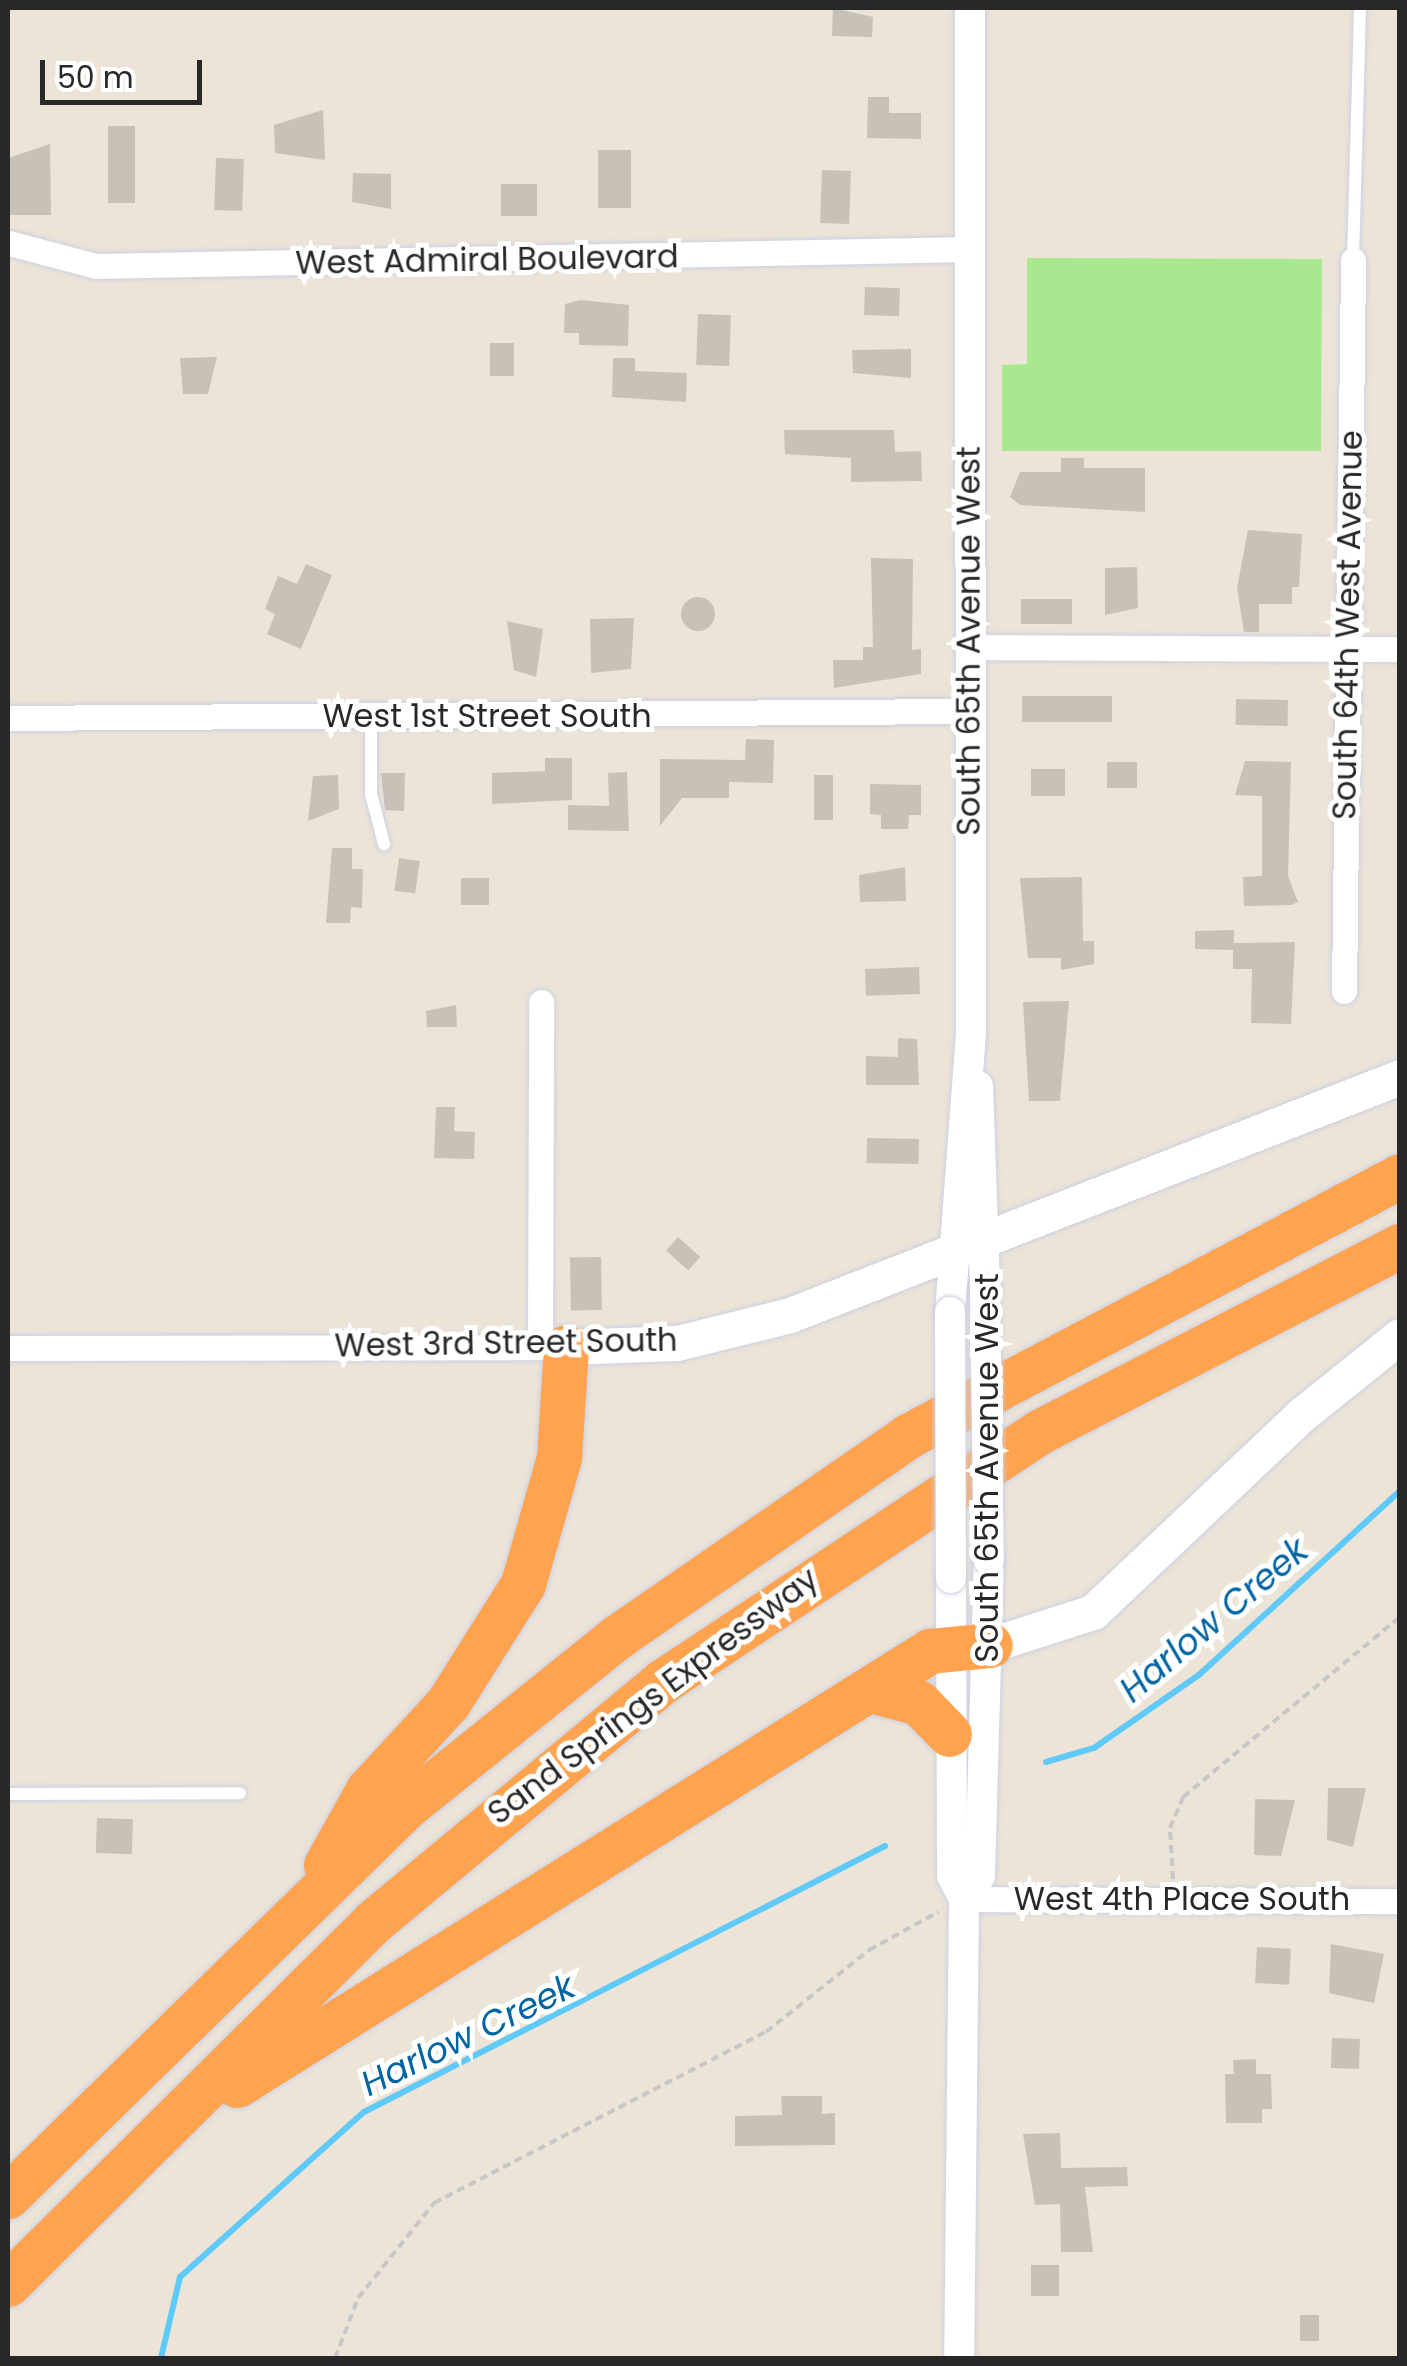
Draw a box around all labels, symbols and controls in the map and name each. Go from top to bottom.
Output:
scale bar [45,40,208,102]
text: 50 m [57,56,134,99]
street label: West Admiral Boulevard [295,237,679,283]
street label: South 64th West Avenue [1325,430,1371,820]
street label: South 65th Avenue West [950,446,988,836]
street label: West 1st Street South [322,697,652,735]
street label: South 65th Avenue West [968,1273,1006,1663]
street label: West 3rd Street South [334,1321,678,1365]
water label: Harlow Creek [1111,1529,1317,1711]
street label: Sand Springs Expressway [480,1559,826,1833]
street label: West 4th Place South [1014,1880,1350,1918]
water label: Harlow Creek [354,1965,582,2105]

